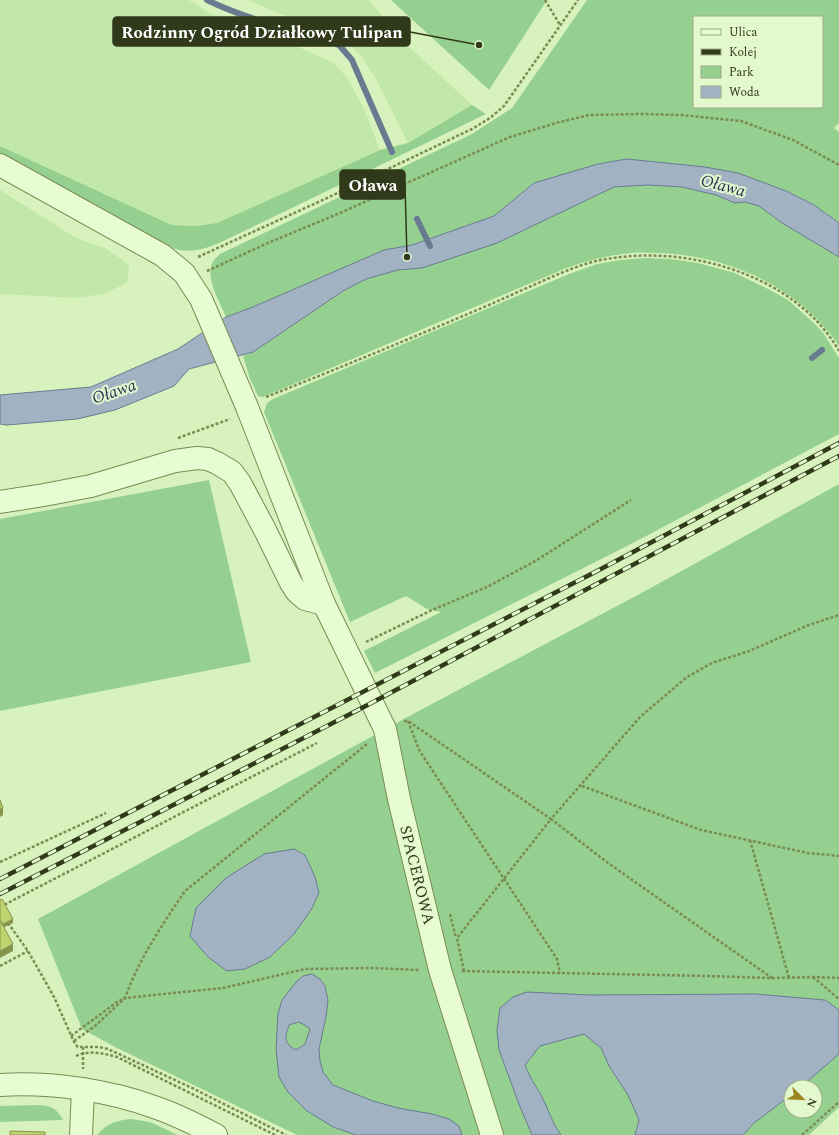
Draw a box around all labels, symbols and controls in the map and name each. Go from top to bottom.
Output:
legend [693,16,823,108]
callout: Rodzinny Ogród Działkowy Tulipan [113,17,410,46]
text: Rodzinny Ogród Działkowy Tulipan [121,20,403,46]
text: Ulica [729,23,758,42]
text: Kolej [729,43,757,62]
text: Park [729,63,754,82]
text: Woda [729,83,760,102]
water label: Oława [698,168,749,205]
callout: Oława [340,170,405,199]
text: Oława [349,173,398,199]
water label: Oława [88,372,140,412]
street label: SPACEROWA [393,823,441,927]
north arrow [783,1079,823,1119]
text: N [802,1095,821,1110]

